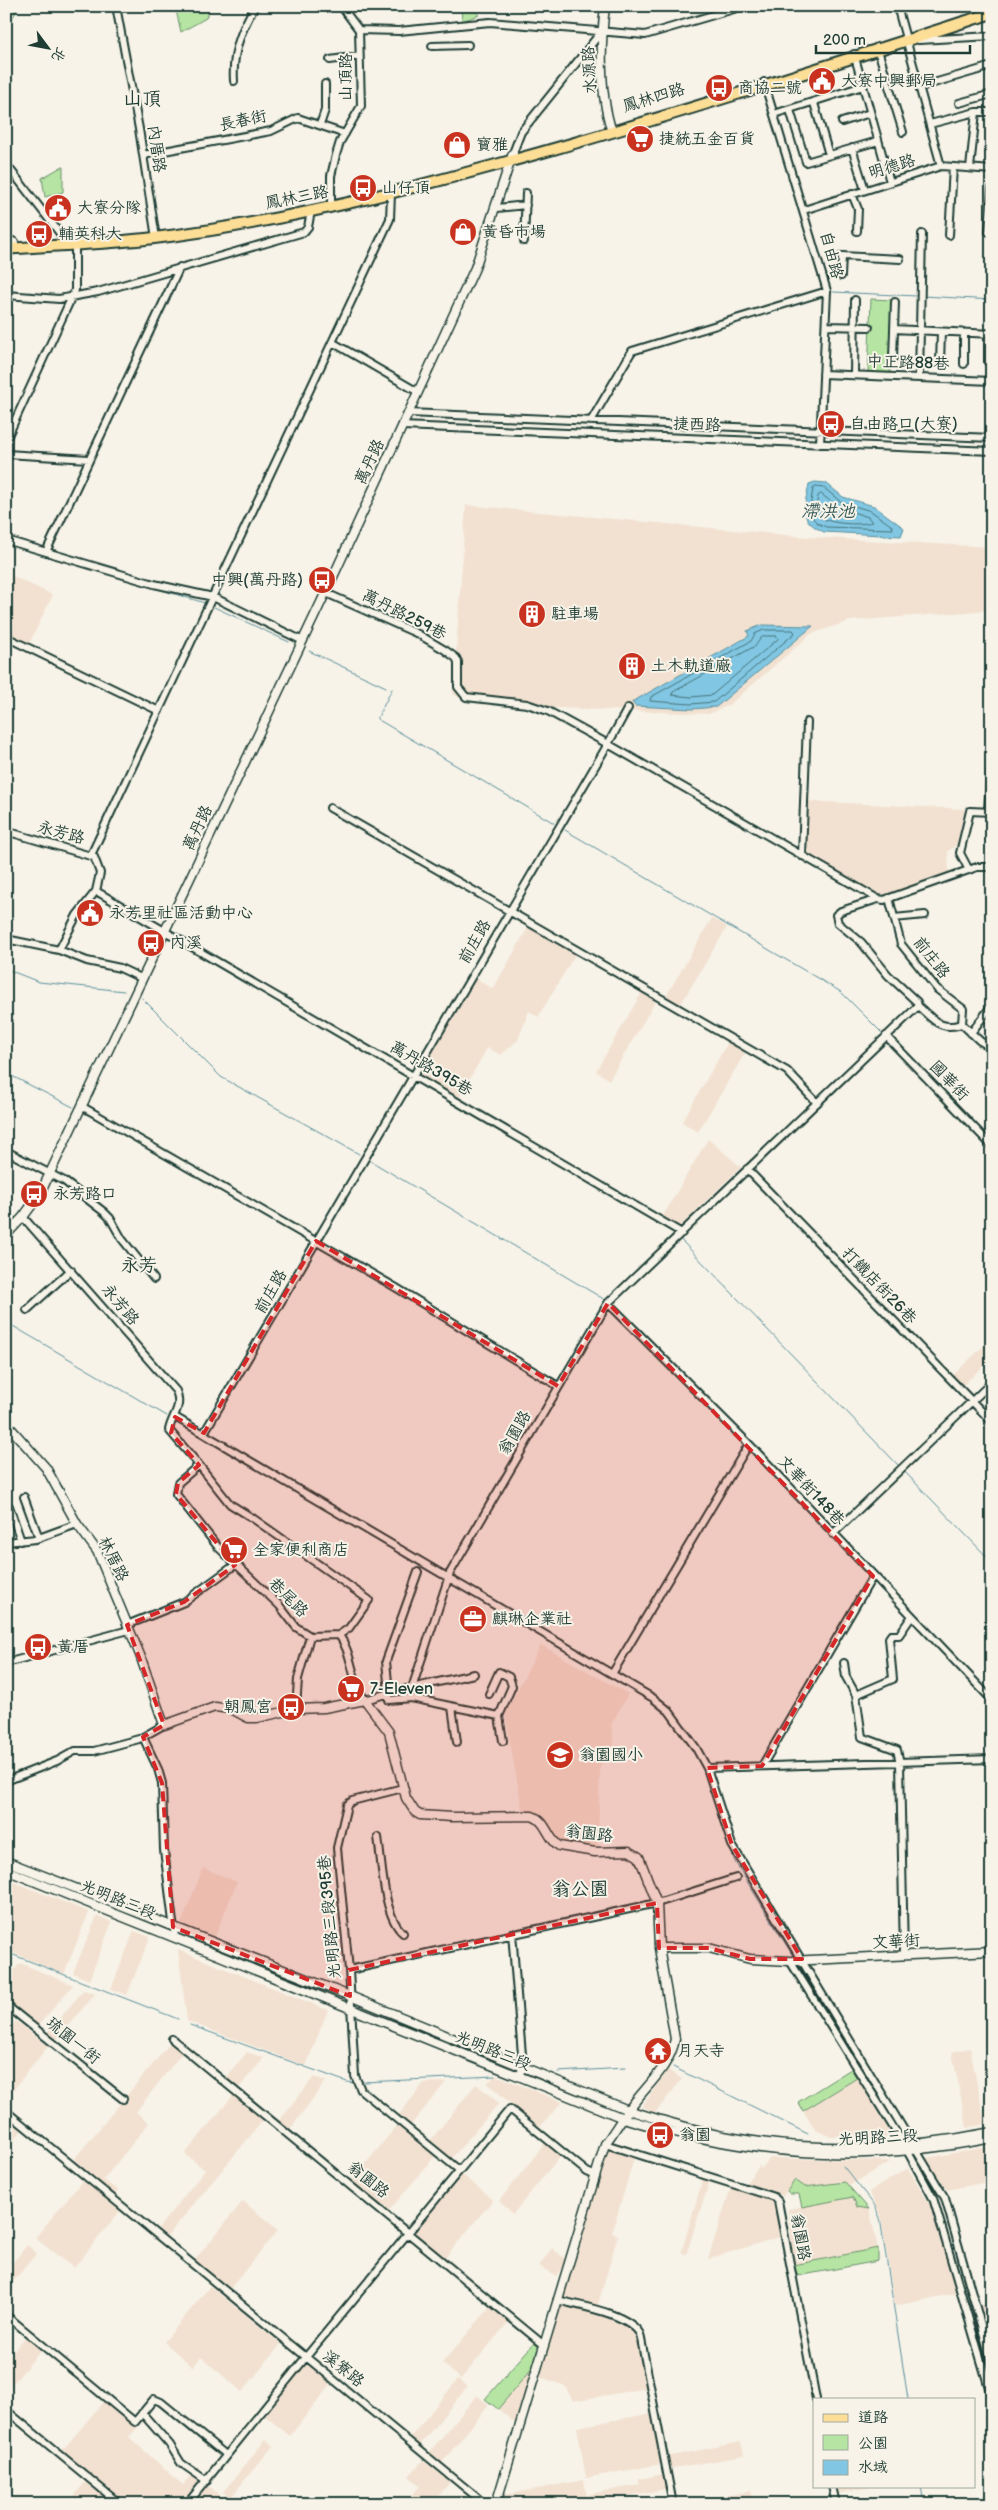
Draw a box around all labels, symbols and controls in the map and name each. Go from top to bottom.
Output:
north arrow [22,22,72,72]
scale bar [816,22,969,54]
text: 200 m [823,31,866,50]
text: 北 [48,44,70,65]
street label: 水源路 [579,46,601,94]
street label: 山頂路 [337,53,356,101]
public building icon: 大寮中興郵局 [807,66,837,96]
place label: 大寮中興郵局 [841,72,937,91]
bus stop icon: 商協二號 [704,73,734,103]
place label: 商協二號 [738,79,802,98]
street label: 鳳林四路 [621,80,687,116]
district label: 山頂 [123,88,161,111]
street label: 長春街 [218,107,268,135]
street label: 內厝路 [143,124,169,174]
supermarket icon: 捷統五金百貨 [625,124,655,154]
shop icon: 寶雅 [442,130,472,160]
place label: 捷統五金百貨 [659,130,755,149]
place label: 寶雅 [476,136,508,155]
street label: 明德路 [866,151,918,183]
bus stop icon: 山仔頂 [348,173,378,203]
place label: 山仔頂 [382,179,430,198]
street label: 鳳林三路 [264,183,330,213]
public building icon: 大寮分隊 [43,193,73,223]
place label: 大寮分隊 [77,199,141,218]
shop icon: 黃昏市場 [448,217,478,247]
bus stop icon: 輔英科大 [24,219,54,249]
place label: 黃昏市場 [482,223,546,242]
place label: 輔英科大 [58,225,122,244]
street label: 自由路 [816,229,846,281]
street label: 中正路88巷 [866,352,950,374]
bus stop icon: 自由路口(大寮) [816,409,846,439]
street label: 捷西路 [673,415,721,435]
place label: 自由路口(大寮) [850,415,958,434]
street label: 萬丹路 [351,436,389,488]
water label: 滯洪池 [801,501,856,522]
bus stop icon: 中興(萬丹路) [307,565,337,595]
place label: 中興(萬丹路) [211,571,303,590]
street label: 萬丹路259巷 [359,586,449,644]
building icon: 駐車場 [517,599,547,629]
place label: 駐車場 [551,605,599,624]
building icon: 土木軌道廠 [617,651,647,681]
place label: 土木軌道廠 [651,657,731,676]
street label: 萬丹路 [179,802,217,854]
street label: 永芳路 [35,818,87,848]
public building icon: 永芳里社區活動中心 [75,898,105,928]
place label: 永芳里社區活動中心 [109,904,253,923]
street label: 前庄路 [455,916,495,968]
bus stop icon: 內溪 [136,928,166,958]
street label: 前庄路 [909,933,953,983]
place label: 內溪 [170,934,202,953]
street label: 萬丹路395巷 [386,1038,476,1100]
street label: 國華街 [925,1057,973,1105]
bus stop icon: 永芳路口 [19,1179,49,1209]
place label: 永芳路口 [53,1185,117,1204]
street label: 打鐵店街26巷 [838,1244,920,1328]
district label: 永芳 [121,1255,157,1276]
street label: 前庄路 [251,1266,291,1318]
street label: 永芳路 [97,1281,143,1329]
street label: 翁園路 [495,1407,535,1459]
street label: 文華街148巷 [774,1452,848,1530]
street label: 林厝路 [94,1533,132,1585]
supermarket icon: 全家便利商店 [219,1535,249,1565]
place label: 全家便利商店 [253,1541,349,1560]
street label: 巷尾路 [264,1574,312,1622]
office icon: 麒琳企業社 [458,1604,488,1634]
place label: 麒琳企業社 [492,1610,572,1629]
bus stop icon: 黃厝 [23,1632,53,1662]
place label: 黃厝 [57,1638,89,1657]
supermarket icon: 7-Eleven [336,1674,366,1704]
place label: 7-Eleven [370,1680,433,1699]
bus stop icon: 朝鳳宮 [276,1692,306,1722]
place label: 朝鳳宮 [224,1698,272,1717]
school or university icon: 翁園國小 [545,1740,575,1770]
place label: 翁園國小 [579,1746,643,1765]
street label: 翁園路 [564,1822,614,1846]
street label: 光明路三段395巷 [315,1854,345,1980]
street label: 光明路三段 [77,1876,159,1924]
district label: 翁公園 [551,1878,609,1901]
street label: 文華街 [872,1931,920,1953]
street label: 琉園一街 [42,2013,104,2069]
street label: 光明路三段 [452,2027,534,2075]
temple icon: 月天寺 [643,2036,673,2066]
place label: 月天寺 [677,2042,725,2061]
bus stop icon: 翁園 [645,2120,675,2150]
place label: 翁園 [679,2126,711,2145]
street label: 光明路三段 [838,2126,918,2150]
street label: 翁園路 [343,2158,393,2202]
street label: 翁園路 [786,2212,814,2262]
street label: 溪寮路 [318,2347,368,2391]
legend [813,2398,976,2488]
text: 道路 [858,2408,888,2427]
text: 公園 [858,2434,888,2453]
text: 水域 [858,2458,888,2477]

